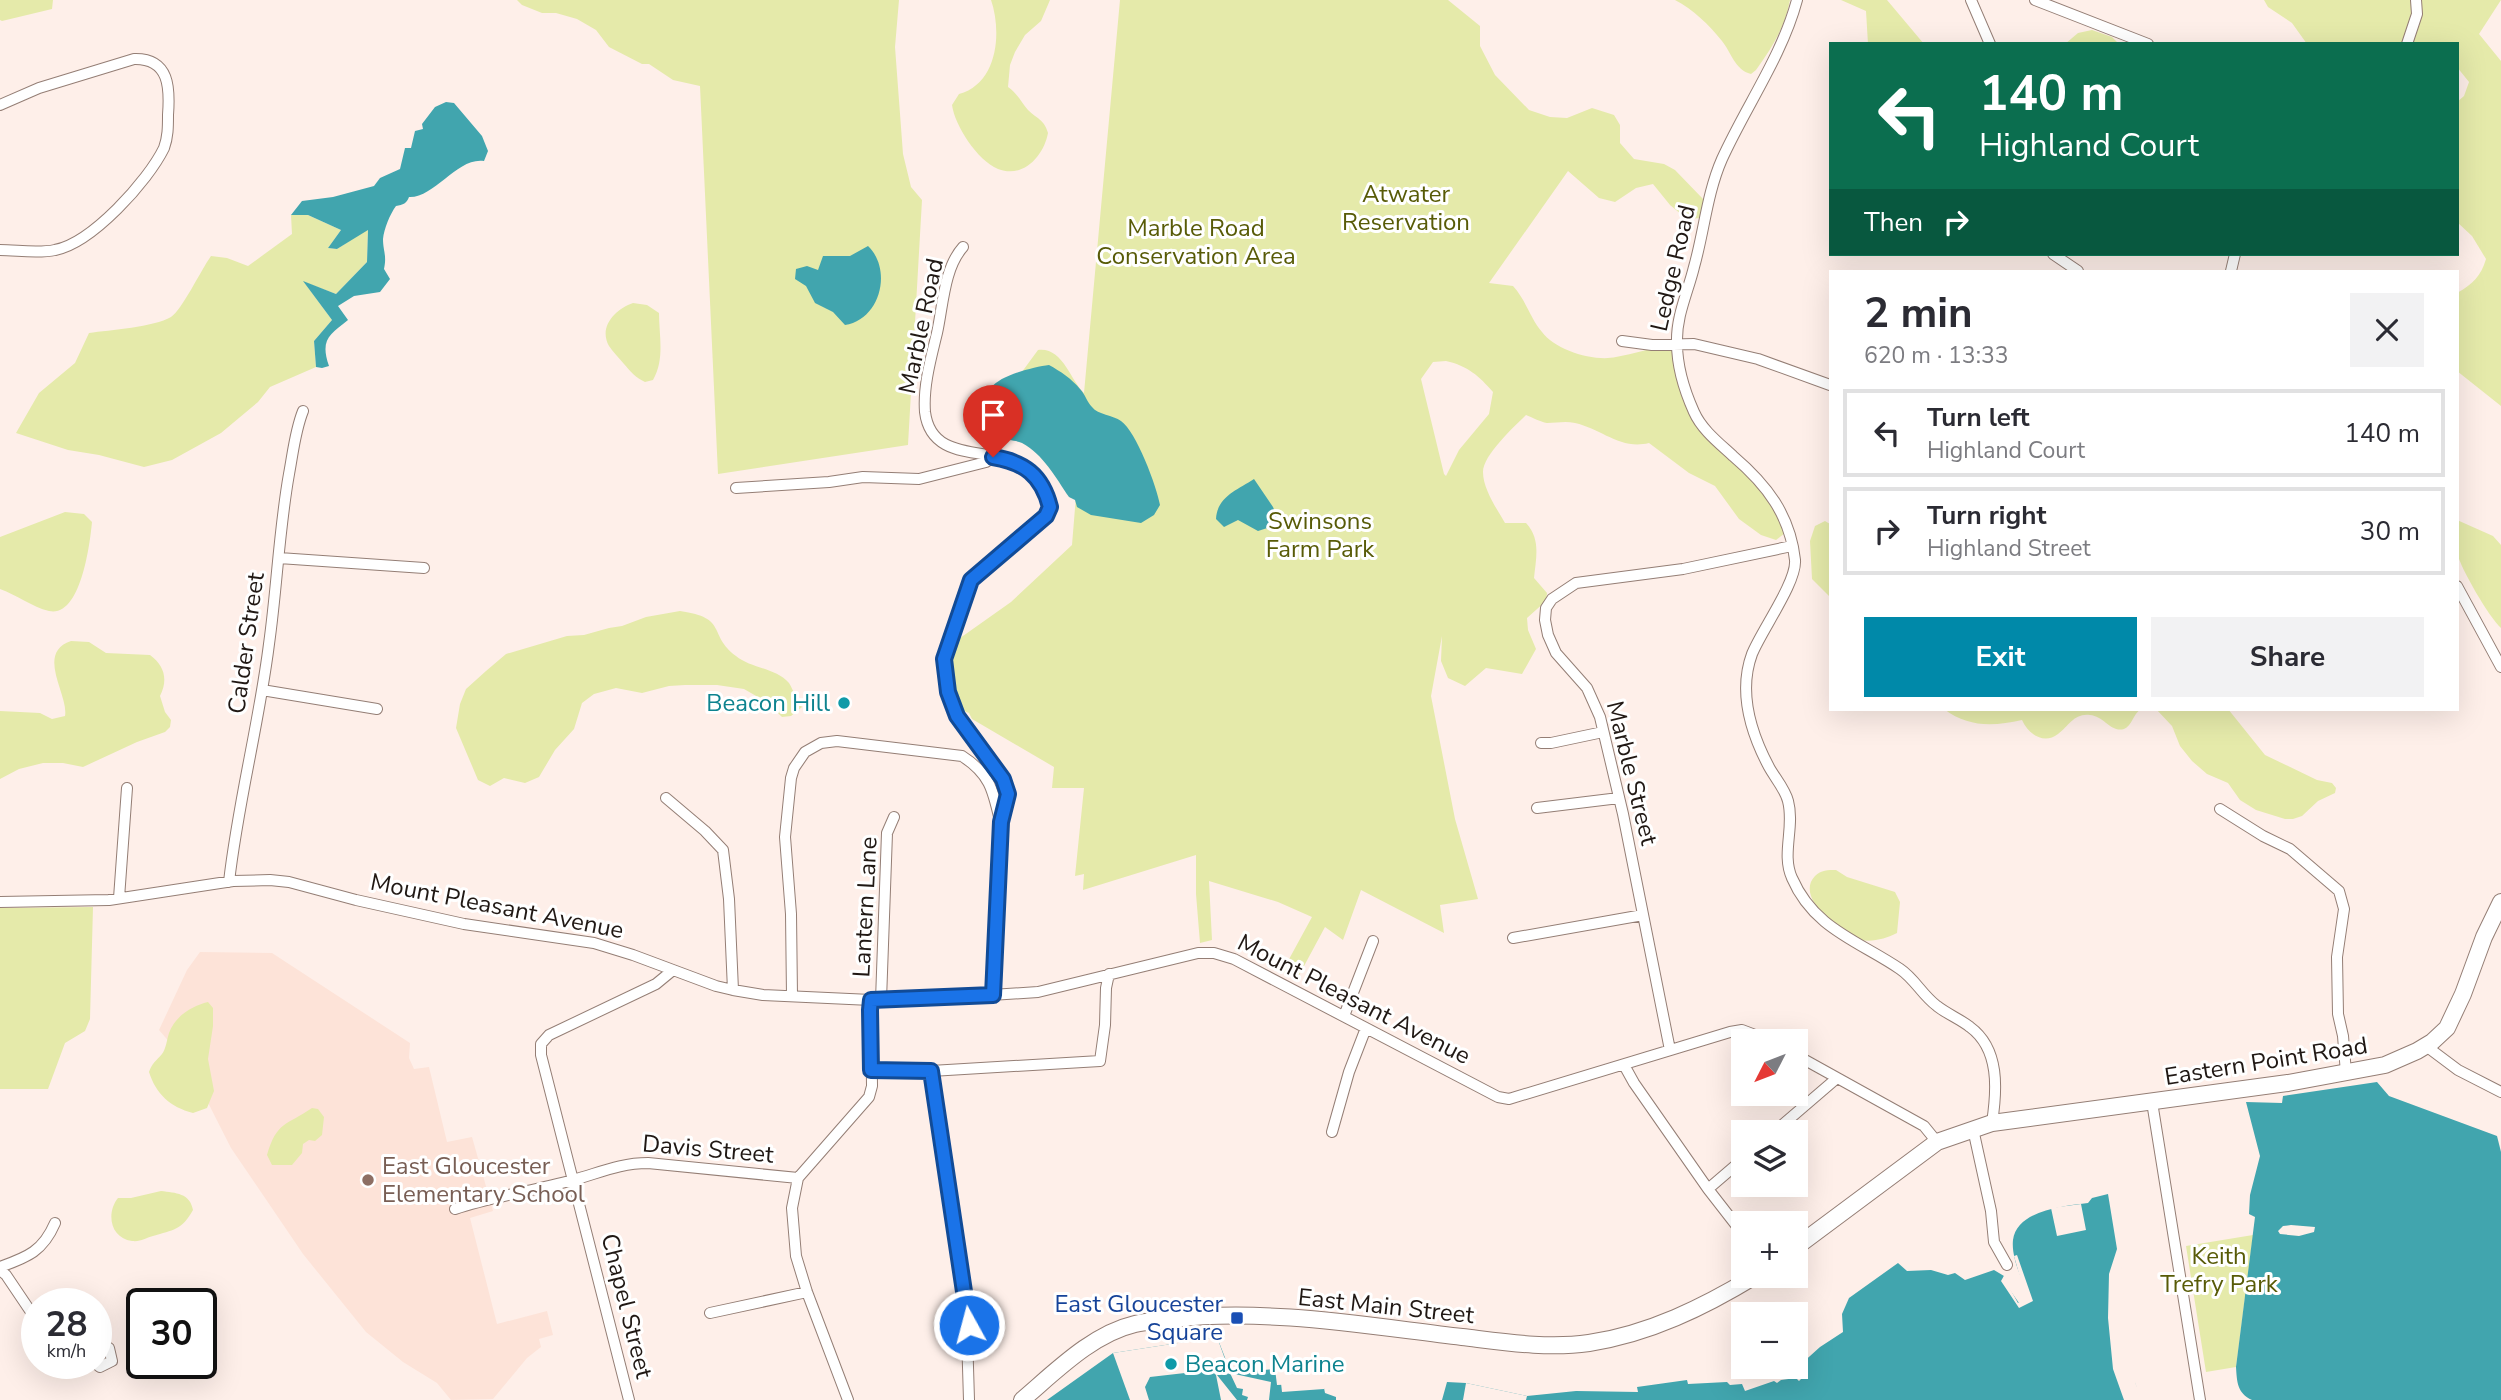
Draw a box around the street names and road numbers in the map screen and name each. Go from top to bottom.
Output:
street label: Ledge Road [1643,202,1703,334]
street label: Marble Road [891,255,951,397]
street label: Calder Street [220,570,272,716]
street label: Marble Street [1599,698,1665,849]
street label: Lantern Lane [845,836,885,978]
street label: Mount Pleasant Avenue [368,866,626,946]
street label: Mount Pleasant Avenue [1232,926,1476,1072]
street label: Eastern Point Road [2162,1029,2370,1093]
street label: Davis Street [641,1127,776,1171]
street label: Chapel Street [594,1230,661,1382]
street label: East Main Street [1297,1281,1476,1331]

